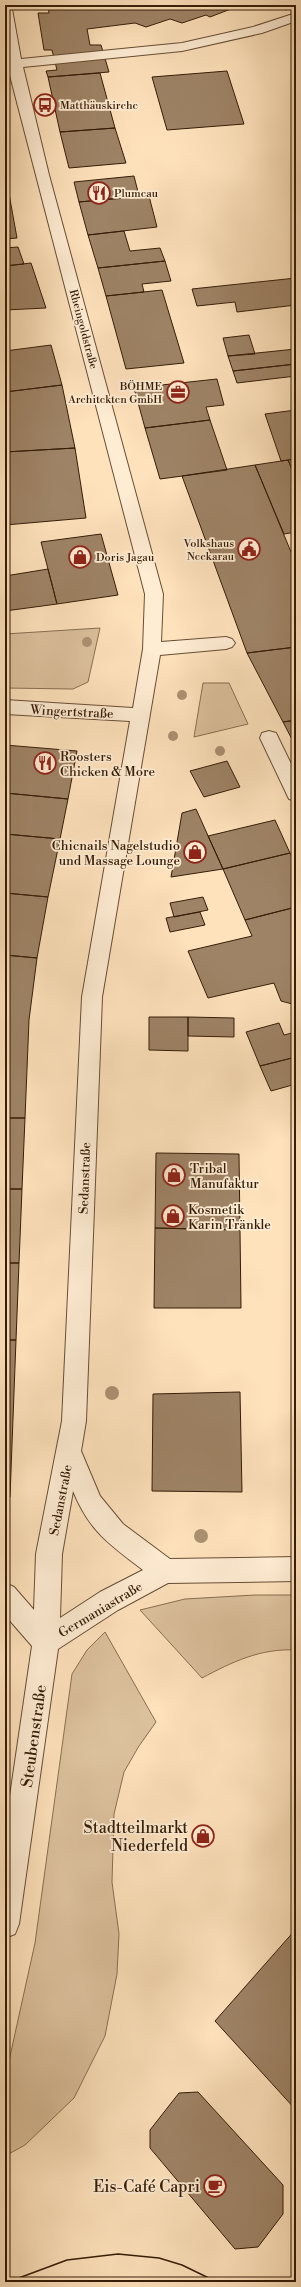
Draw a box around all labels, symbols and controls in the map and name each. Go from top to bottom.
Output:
bus stop icon: Matthäuskirche [32,92,58,118]
place label: Matthäuskirche [60,99,138,113]
restaurant icon: Plumeau [86,180,112,206]
place label: Plumeau [114,187,159,201]
street label: Rheingoldstraße [66,288,101,371]
place label: BÖHME Architekten GmbH [67,379,162,407]
office icon: BÖHME Architekten GmbH [165,379,191,405]
public building icon: Volkshaus Neckarau [236,536,262,562]
place label: Volkshaus Neckarau [182,537,235,564]
shop icon: Doris Jagau [67,544,93,570]
place label: Doris Jagau [96,551,155,565]
street label: Wingertstraße [29,702,114,722]
place label: Roosters Chicken & More [60,749,156,780]
restaurant icon: Roosters Chicken & More [32,750,58,776]
place label: Chicnails Nagelstudio und Massage Lounge [52,838,180,869]
shop icon: Chicnails Nagelstudio und Massage Lounge [182,839,208,865]
street label: Sedanstraße [76,1141,94,1214]
place label: Tribal Manufaktur [190,1161,259,1192]
shop icon: Tribal Manufaktur [161,1162,187,1188]
place label: Kosmetik Karin Tränkle [188,1202,271,1233]
shop icon: Kosmetik Karin Tränkle [160,1203,186,1229]
street label: Sedanstraße [46,1463,76,1537]
street label: Germaniastraße [56,1578,146,1641]
street label: Steubenstraße [17,1684,51,1789]
place label: Stadtteilmarkt Niederfeld [84,1818,188,1856]
shop icon: Stadtteilmarkt Niederfeld [190,1823,216,1849]
cafe icon: Eis-Café Capri [202,2173,228,2199]
place label: Eis-Café Capri [93,2177,200,2197]

